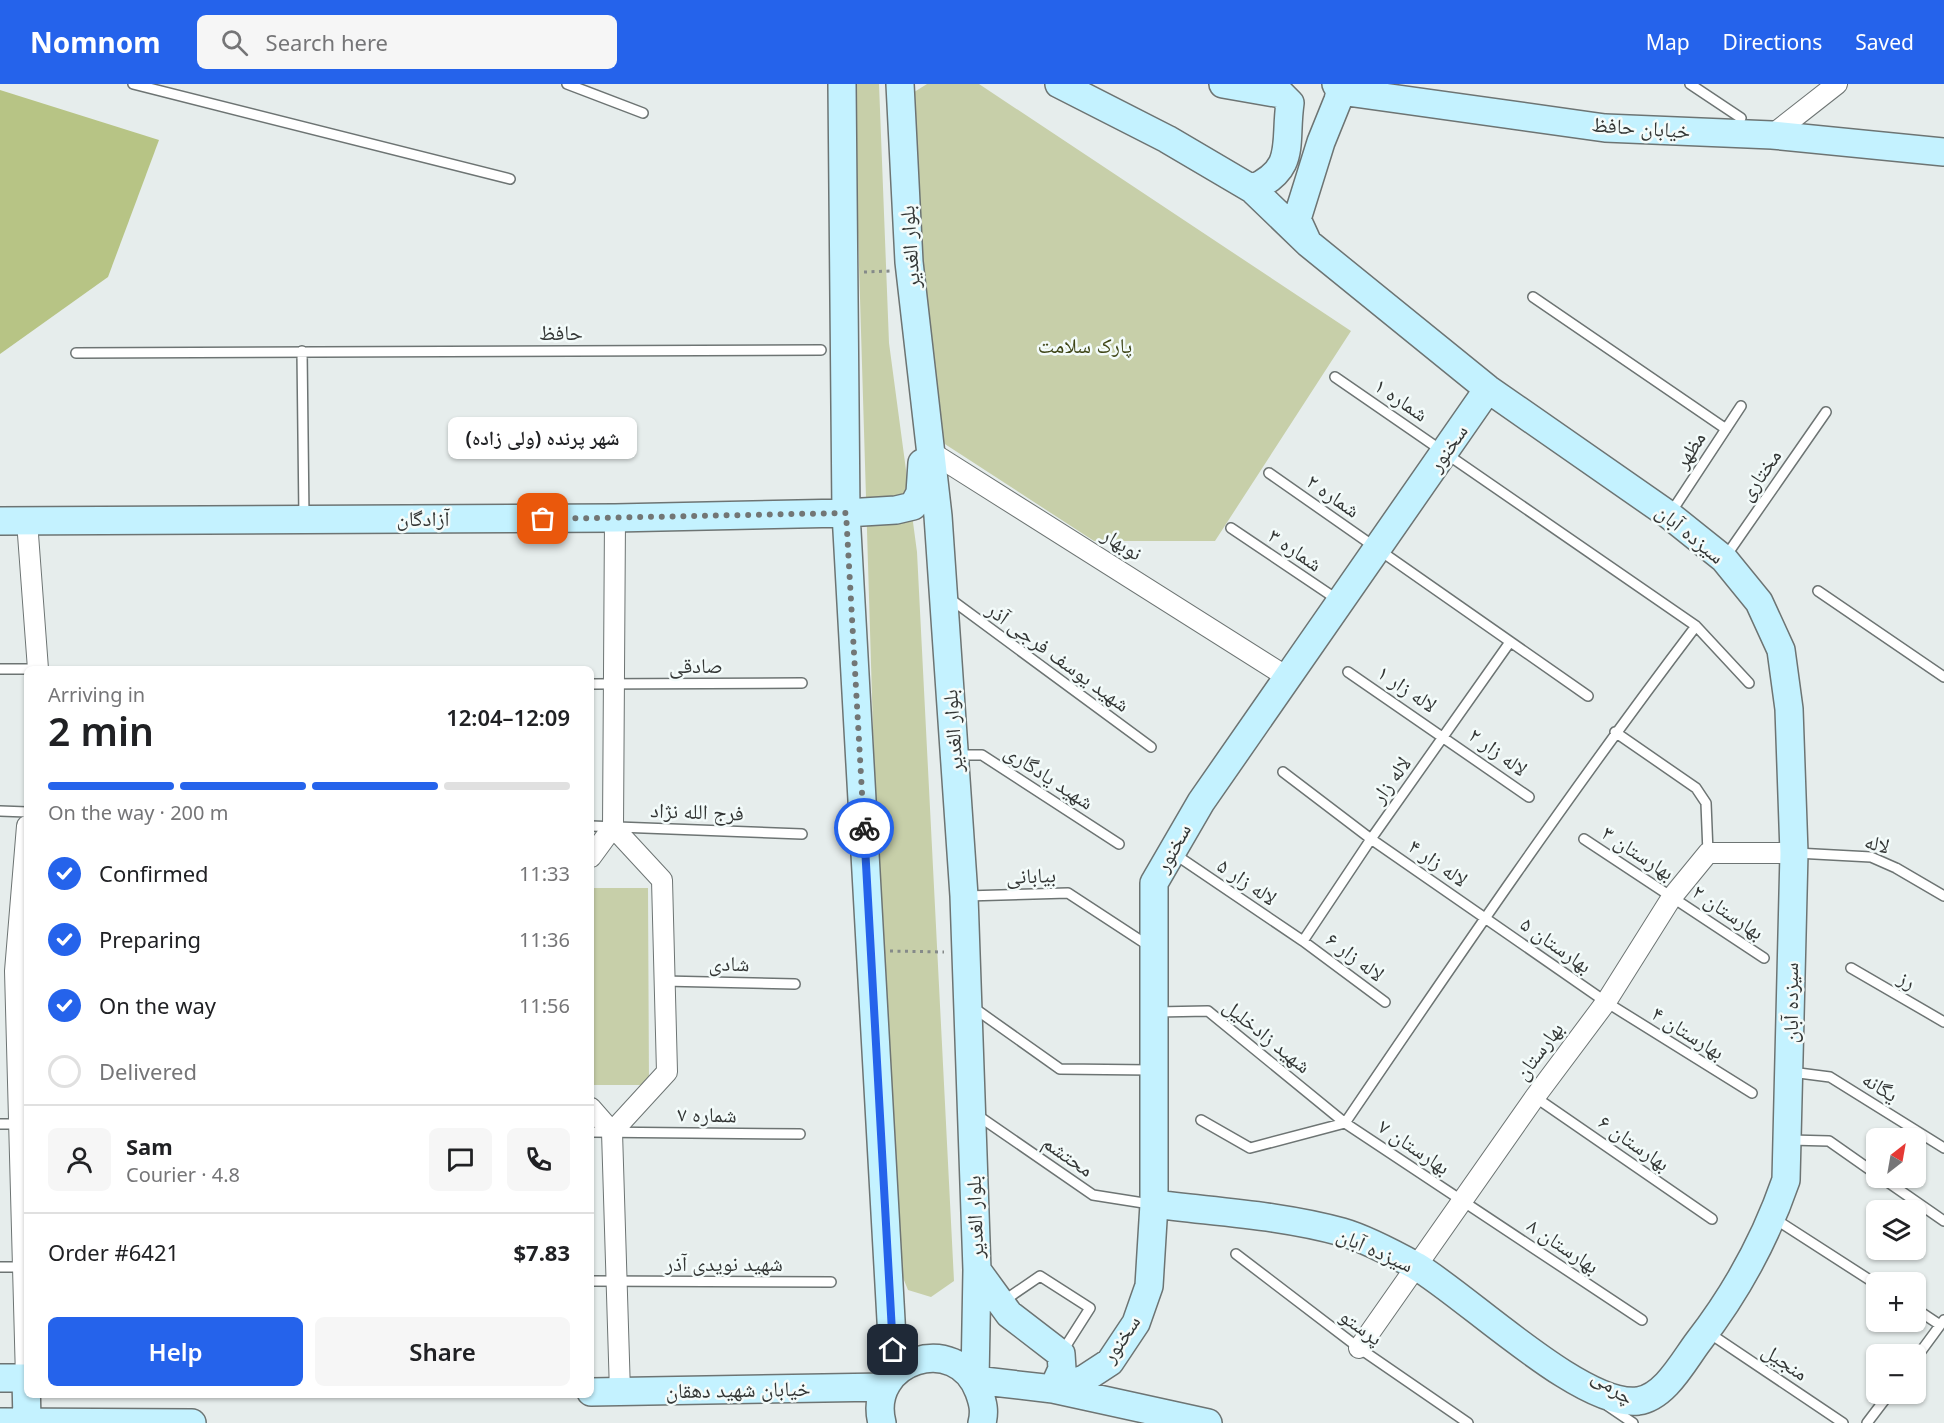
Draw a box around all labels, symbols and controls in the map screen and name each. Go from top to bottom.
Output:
search box [197,15,617,69]
text: Nomnom [30,23,161,61]
icon: search [218,26,251,59]
text: Search here [266,27,388,57]
text: Map [1646,28,1690,56]
text: Directions [1723,28,1822,56]
text: Saved [1855,28,1914,56]
street label: خیابان حافظ [1591,110,1691,144]
street label: بلوار الغدیر [892,205,926,290]
street label: حافظ [539,318,583,346]
park label: پارک سلامت [1038,331,1132,359]
street label: شماره ۱ [1369,371,1434,427]
callout: شهر پرنده (ولی زاده) [448,417,638,459]
street label: سخنور [1420,418,1474,478]
text: شهر پرنده (ولی زاده) [465,424,620,451]
street label: مظهر [1666,425,1712,474]
street label: مختاری [1731,443,1787,506]
street label: شماره ۲ [1301,467,1366,524]
pin [517,493,568,544]
street label: سیزده آبان [1650,497,1731,570]
icon: bag [526,502,559,535]
street label: آزادگان [396,504,450,532]
street label: نوبهار [1096,519,1148,566]
street label: شماره ۳ [1263,521,1328,577]
street label: شهید یوسف فرجی آذر [981,594,1136,718]
street label: صادقی [669,651,723,679]
street label: لاله زار ۱ [1372,658,1443,718]
text: Arriving in [48,681,145,708]
street label: بلوار الغدیر [935,689,969,774]
text: 12:04–12:09 [446,702,570,732]
text: 2 min [48,704,154,757]
street label: لاله زار ۲ [1464,720,1534,782]
street label: شهید یادگاری [1000,737,1100,815]
street label: لاله زار [1363,750,1417,809]
street label: فرج الله نژاد [650,795,744,827]
courier [834,798,894,858]
text: On the way · 200 m [48,799,228,826]
icon: bike [848,812,881,845]
street label: سخنور [1147,818,1197,878]
street label: بهارستان ۳ [1597,818,1680,886]
street label: لاله [1862,826,1893,860]
street label: لاله زار ۴ [1403,832,1474,893]
street label: لاله زار ۵ [1212,851,1283,911]
icon: check [48,857,81,890]
text: Confirmed [99,858,209,888]
text: 11:33 [519,860,570,887]
street label: بیابانی [1006,860,1056,890]
street label: بهارستان ۲ [1687,877,1770,945]
street label: بهارستان ۵ [1515,909,1598,979]
icon: check [48,923,81,956]
text: Preparing [99,924,201,954]
street label: لاله زار ۶ [1321,925,1391,987]
text: 11:36 [519,926,570,953]
street label: شادی [708,949,750,977]
street label: رز [1893,962,1922,995]
street label: سیزده آبان [1776,963,1804,1043]
icon: check [48,989,81,1022]
text: On the way [99,990,216,1020]
street label: شهید زادخلیل [1218,991,1317,1079]
text: 11:56 [519,992,570,1019]
street label: بهارستان ۴ [1647,999,1730,1066]
street label: بهارستان [1507,1016,1569,1085]
text: Delivered [99,1056,197,1086]
street label: یگانه [1857,1064,1904,1108]
street label: شماره ۷ [677,1099,737,1129]
street label: بهارستان ۶ [1593,1107,1676,1177]
street label: بهارستان ۷ [1373,1112,1456,1180]
button: person [48,1128,111,1191]
button: chat [429,1128,492,1191]
button: phone [507,1128,570,1191]
street label: محتشم [1037,1128,1100,1184]
north arrow [1866,1128,1926,1188]
map controls [1866,1128,1926,1404]
text: Sam [126,1131,173,1161]
text: Courier · 4.8 [126,1161,240,1188]
street label: بلوار الغدیر [959,1175,989,1260]
button: layers [1866,1200,1926,1260]
street label: بهارستان ۸ [1522,1211,1605,1279]
street label: سیزده آبان [1333,1220,1418,1278]
text: Order #6421 [48,1237,179,1267]
text: $7.83 [513,1237,570,1267]
street label: شهید نویدی آذر [664,1249,783,1277]
button: + [1866,1272,1926,1332]
street label: پرستو [1334,1301,1389,1351]
street label: سخنور [1094,1309,1146,1369]
button: Help [48,1317,303,1386]
button: Share [315,1317,570,1386]
pin [867,1324,918,1375]
icon: home [876,1333,909,1366]
street label: منجیل [1757,1336,1814,1387]
button: − [1866,1344,1926,1404]
street label: چرمی [1587,1362,1640,1411]
street label: خیابان شهید دهقان [665,1374,811,1404]

